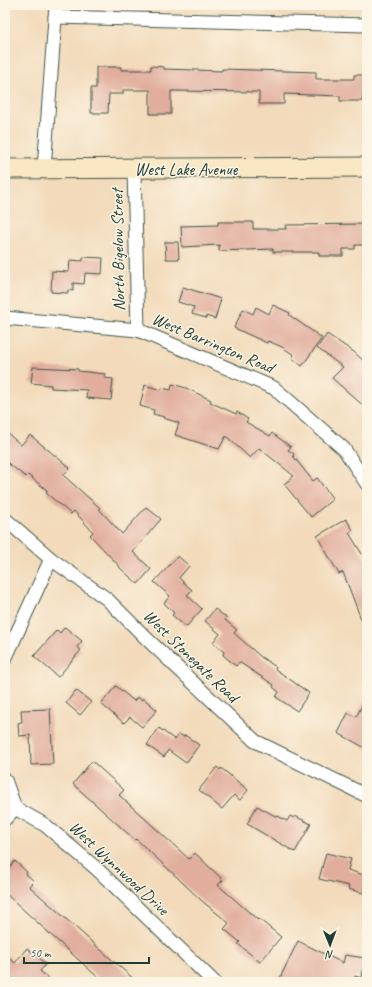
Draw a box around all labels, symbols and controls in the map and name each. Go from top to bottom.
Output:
street label: West Lake Avenue [135,159,239,180]
street label: North Bigelow Street [106,186,130,311]
street label: West Barrington Road [149,308,279,379]
street label: West Stonegate Road [139,605,245,708]
street label: West Wynnwood Drive [65,816,174,921]
north arrow [310,925,350,965]
scale bar [24,939,149,965]
text: 50 m [30,945,52,961]
text: N [324,948,334,962]

